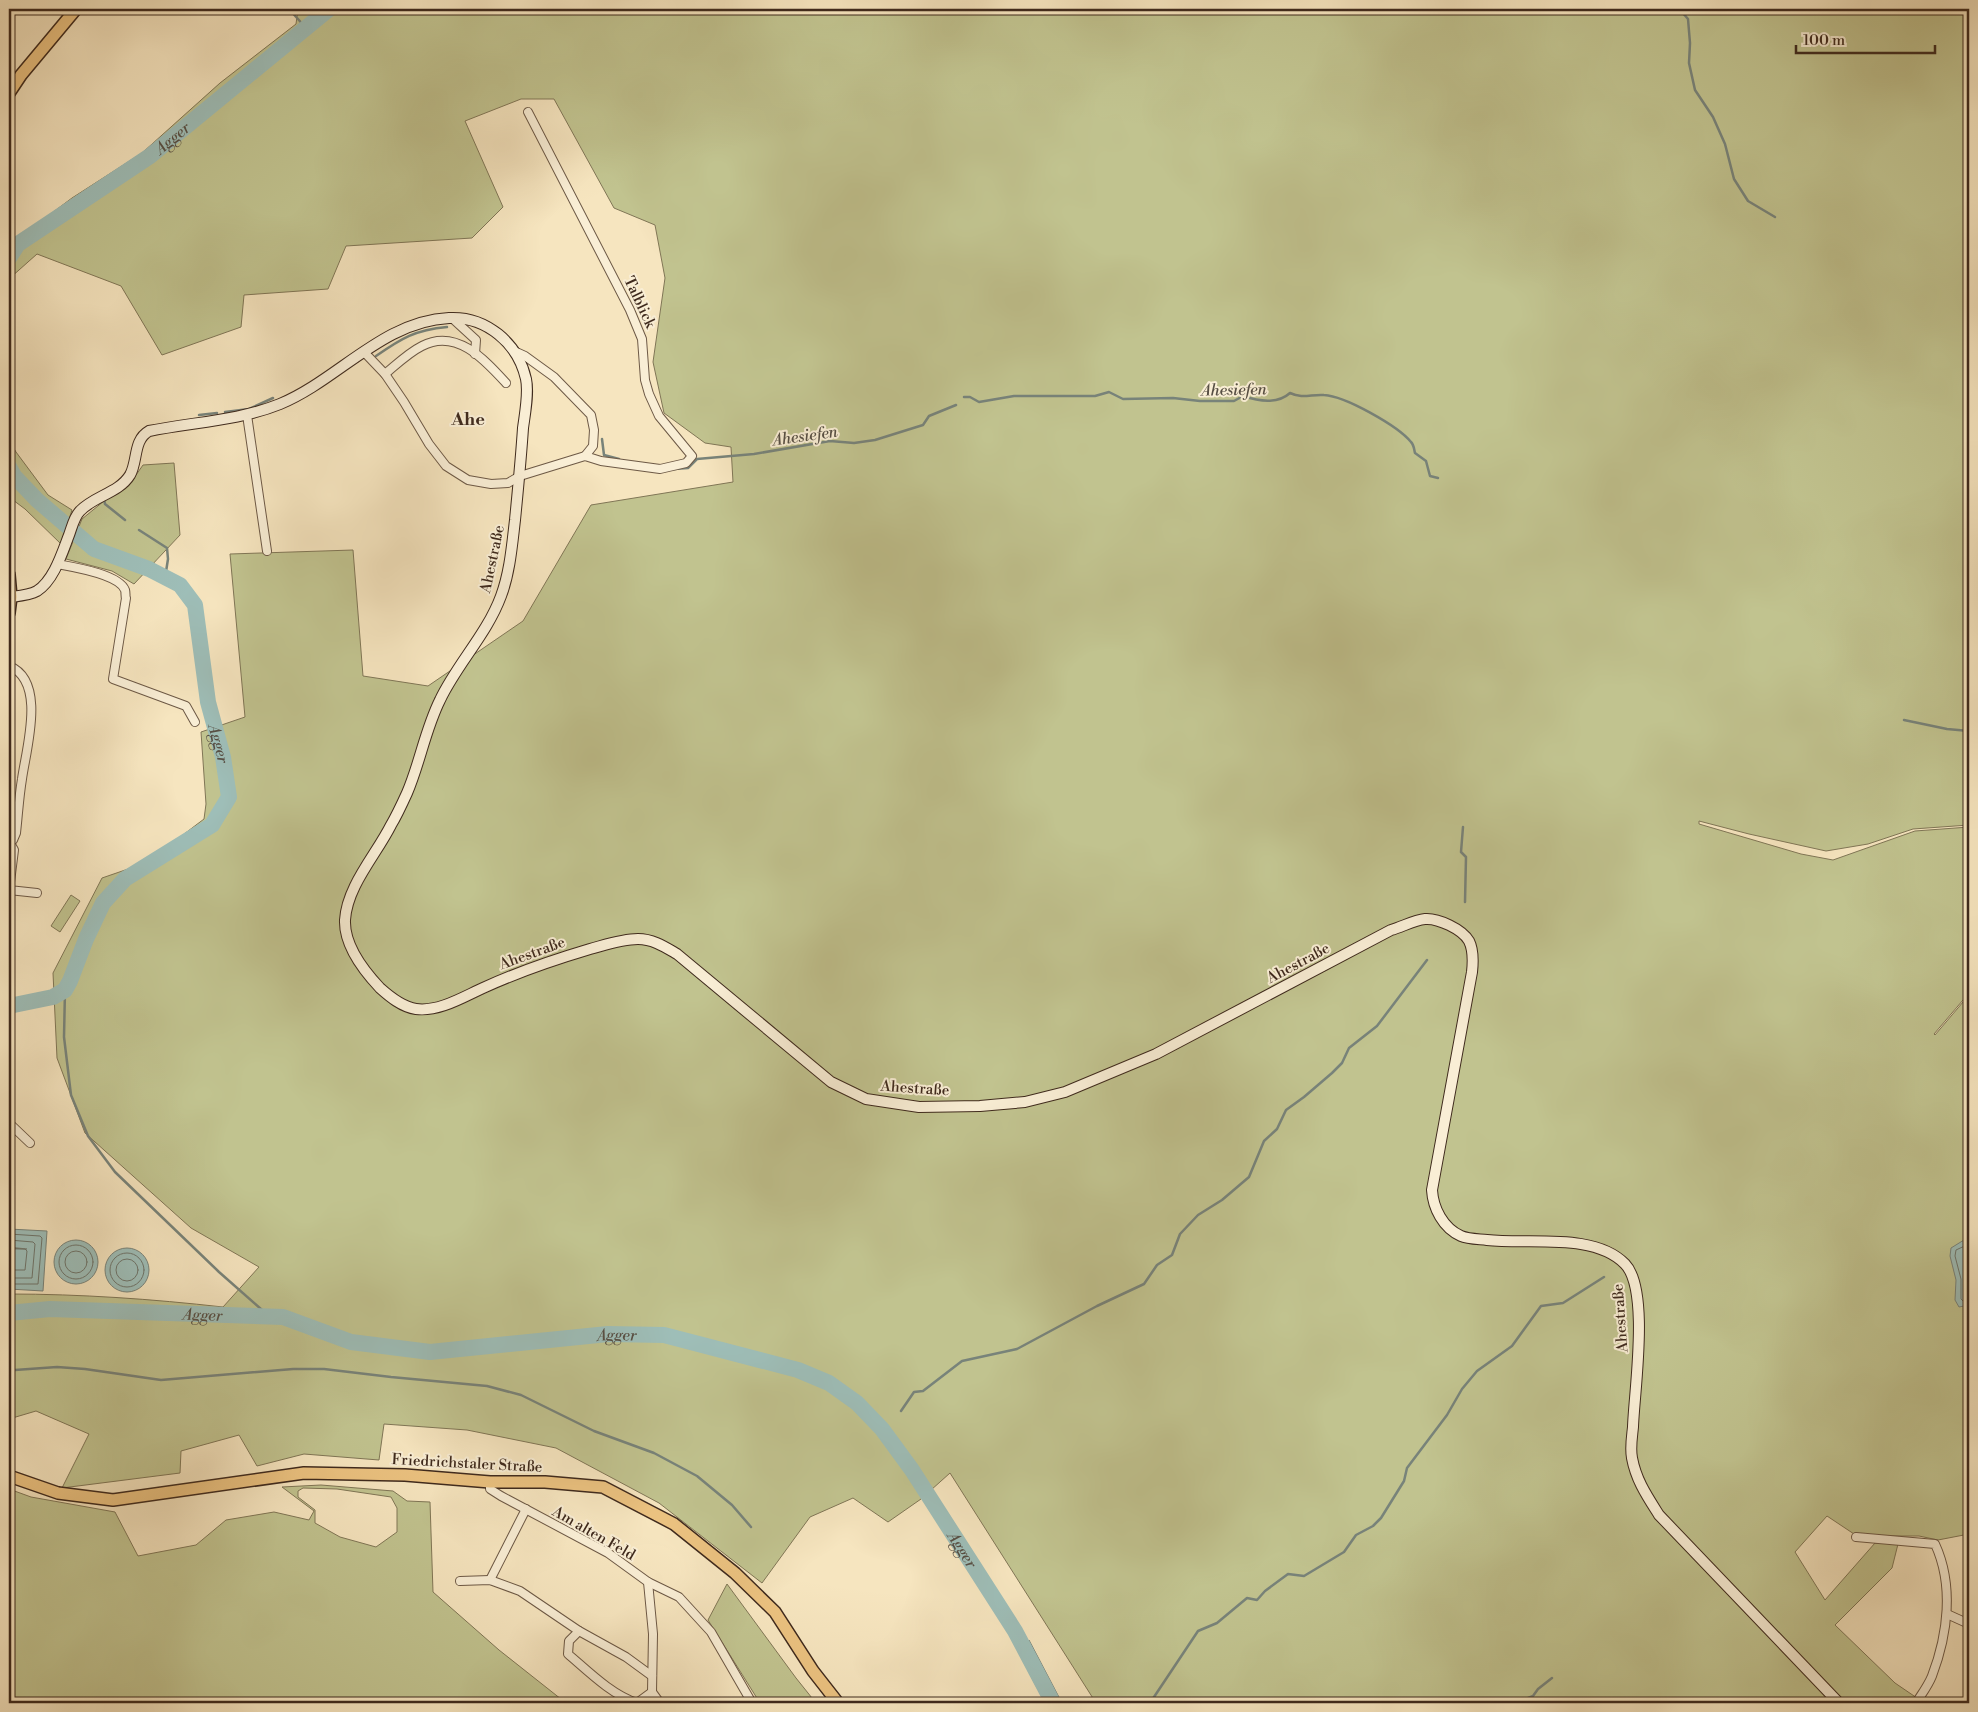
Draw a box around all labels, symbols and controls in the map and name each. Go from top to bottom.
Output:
scale bar [1796,22,1934,54]
text: 100 m [1803,31,1845,50]
water label: Agger [150,117,195,160]
street label: Talblick [619,273,660,332]
water label: Ahesiefen [1199,379,1268,401]
district label: Ahe [450,408,485,431]
water label: Ahesiefen [769,421,840,451]
street label: Ahestraße [476,523,509,596]
water label: Agger [203,720,233,766]
street label: Ahestraße [496,933,568,975]
street label: Ahestraße [1263,939,1333,988]
street label: Ahestraße [879,1077,950,1100]
street label: Ahestraße [1609,1283,1632,1354]
water label: Agger [180,1304,224,1326]
water label: Agger [594,1325,638,1346]
street label: Friedrichstaler Straße [391,1450,543,1477]
street label: Am alten Feld [548,1502,639,1565]
water label: Agger [942,1526,982,1573]

